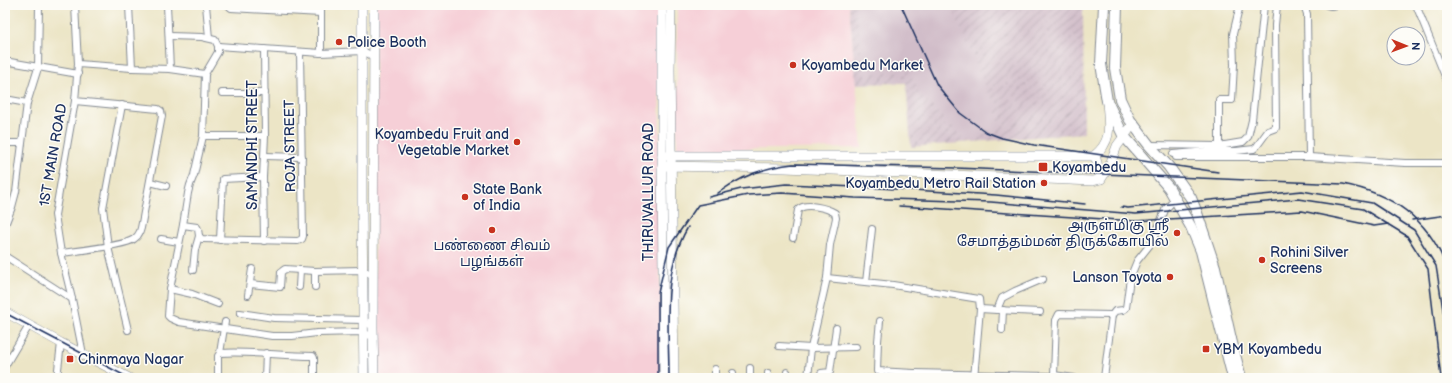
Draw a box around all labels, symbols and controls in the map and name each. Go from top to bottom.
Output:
north arrow [1386,26,1426,66]
place label: Police Booth [347,34,427,51]
marker: Police Booth [334,37,344,47]
text: N [1409,42,1422,50]
place label: Koyambedu Market [801,57,924,74]
marker: Koyambedu Market [788,60,798,70]
street label: SAMANDHI STREET [244,79,261,210]
street label: ROJA STREET [281,99,299,193]
street label: 1ST MAIN ROAD [36,102,70,208]
street label: THIRUVALLUR ROAD [640,123,657,261]
place label: Koyambedu Fruit and Vegetable Market [375,126,510,159]
marker: Koyambedu Fruit and Vegetable Market [512,137,522,147]
place label: Koyambedu [1052,159,1126,176]
marker: Koyambedu [1037,161,1049,173]
place label: Koyambedu Metro Rail Station [845,175,1036,192]
marker: Koyambedu Metro Rail Station [1039,178,1049,188]
place label: State Bank of India [473,181,542,214]
marker: State Bank of India [460,192,470,202]
place label: அருள்மிகு ஸ்ரீ சேமாத்தம்மன் திருக்கோயில் [957,217,1170,251]
marker: பண்ணை சிவம் பழங்கள் [487,225,497,235]
marker: அருள்மிகு ஸ்ரீ சேமாத்தம்மன் திருக்கோயில் [1172,228,1182,238]
place label: பண்ணை சிவம் பழங்கள் [433,237,551,271]
place label: Rohini Silver Screens [1270,244,1349,277]
marker: Rohini Silver Screens [1257,255,1267,265]
place label: Lanson Toyota [1072,269,1162,286]
marker: Lanson Toyota [1165,272,1175,282]
place label: YBM Koyambedu [1213,341,1322,358]
marker: YBM Koyambedu [1201,344,1211,354]
place label: Chinmaya Nagar [78,351,185,368]
marker: Chinmaya Nagar [65,354,75,364]

